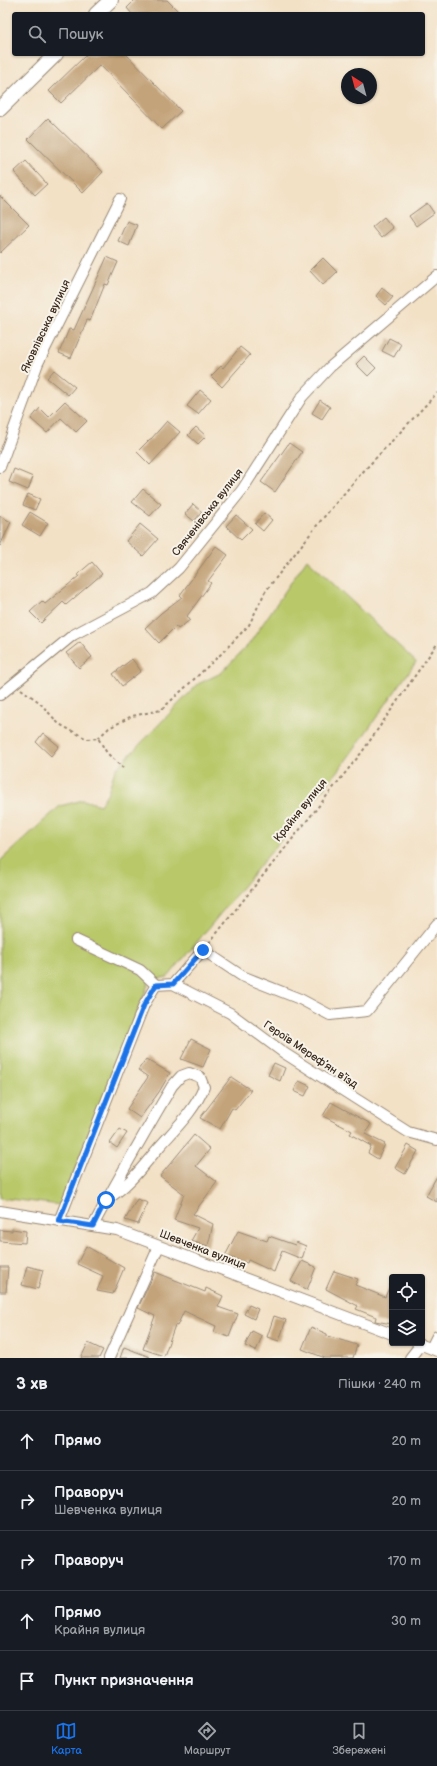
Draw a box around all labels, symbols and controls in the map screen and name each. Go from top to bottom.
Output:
search box [12,12,425,56]
icon: search [26,23,48,45]
text: Пошук [58,25,104,44]
north arrow [341,68,377,104]
street label: Яковлівська вулиця [18,278,73,375]
street label: Свяченівська вулиця [169,466,246,559]
street label: Крайня вулиця [271,776,330,844]
route end [194,941,212,959]
street label: Героїв Мерефʼян вʼїзд [261,1018,361,1091]
route start [97,1191,115,1209]
street label: Шевченка вулиця [158,1227,248,1272]
map controls [389,1274,425,1346]
button: locate [389,1274,425,1310]
button: layers [389,1310,425,1346]
text: 3 хв [16,1374,48,1394]
text: Пішки · 240 m [338,1376,421,1392]
icon: ahead [16,1430,38,1452]
text: Прямо [54,1431,101,1450]
text: 20 m [391,1433,421,1449]
text: Праворуч [54,1483,124,1502]
icon: right [16,1490,38,1512]
text: 20 m [391,1493,421,1509]
text: Шевченка вулиця [54,1502,162,1518]
icon: right [16,1550,38,1572]
text: Праворуч [54,1551,124,1570]
text: 170 m [388,1553,421,1569]
text: Прямо [54,1603,101,1622]
icon: ahead [16,1610,38,1632]
text: 30 m [391,1613,421,1629]
text: Крайня вулиця [54,1622,145,1638]
icon: arrive [16,1670,38,1692]
text: Пункт призначення [54,1671,194,1690]
tab: Карта [51,1720,82,1757]
tab: Маршрут [184,1720,231,1757]
tab: Збережені [332,1720,386,1757]

